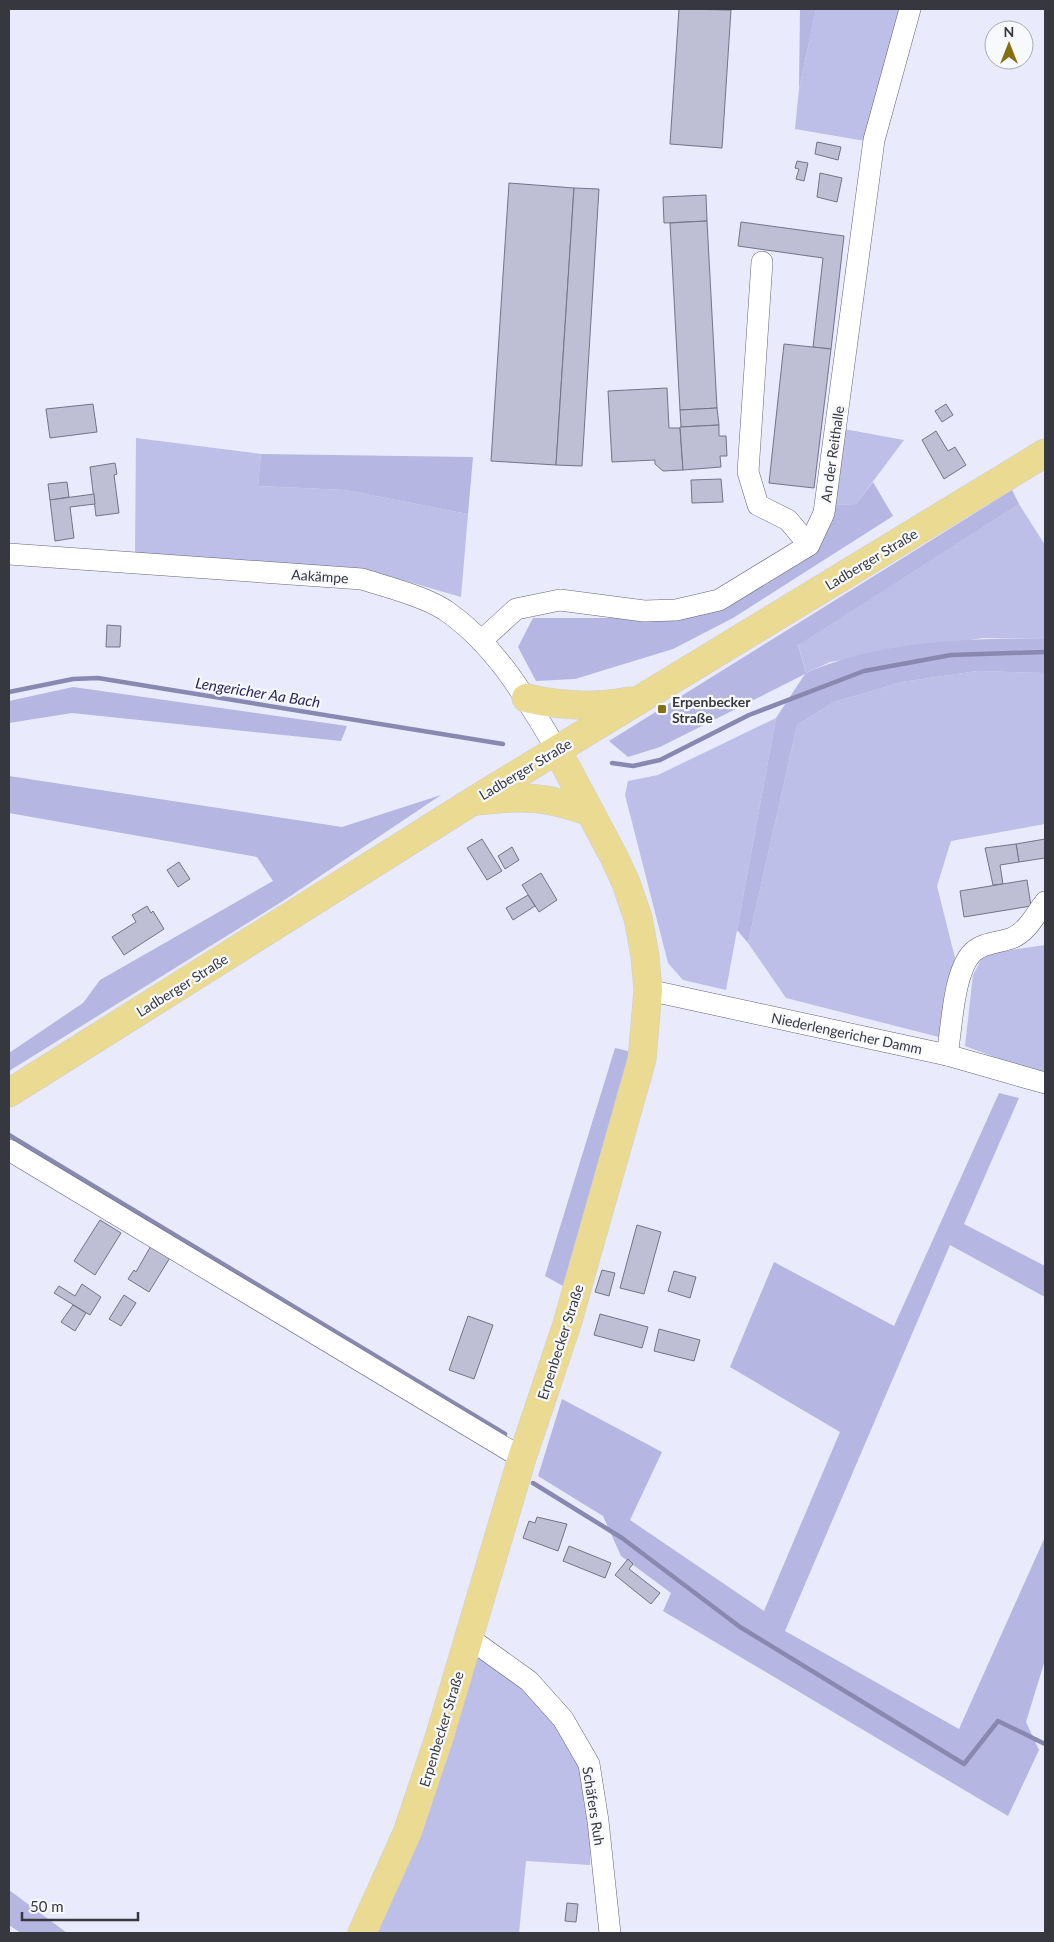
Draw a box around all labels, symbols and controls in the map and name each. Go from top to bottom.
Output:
north arrow [984,20,1034,70]
text: N [1004,23,1014,40]
street label: An der Reithalle [817,405,847,503]
street label: Ladberger Straße [822,525,920,593]
street label: Aakämpe [291,566,349,586]
water label: Lengericher Aa Bach [194,673,322,711]
place label: Erpenbecker Straße [672,693,751,726]
marker: Erpenbecker Straße [656,703,668,715]
street label: Ladberger Straße [476,735,574,803]
street label: Ladberger Straße [133,950,231,1020]
street label: Niederlengericher Damm [770,1009,924,1057]
street label: Erpenbecker Straße [533,1282,587,1402]
street label: Erpenbecker Straße [415,1669,467,1789]
street label: Schäfers Ruh [579,1765,609,1847]
scale bar [22,1890,139,1922]
text: 50 m [30,1897,64,1915]

